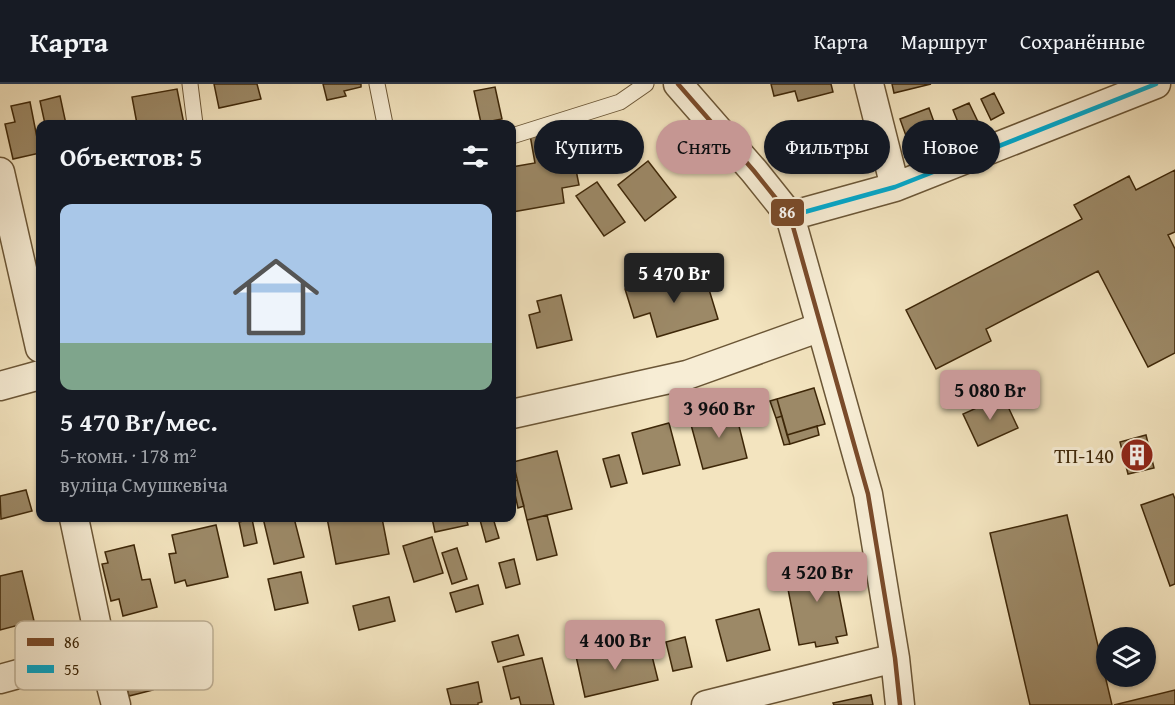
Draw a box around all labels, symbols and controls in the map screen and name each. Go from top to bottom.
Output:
text: Карта [30,21,108,62]
text: Карта [814,26,868,57]
text: Маршрут [901,26,987,57]
text: Сохранённые [1020,26,1145,57]
chip: Купить [534,120,644,174]
chip: Снять [656,120,752,174]
chip: Фильтры [764,120,890,174]
chip: Новое [902,120,1000,174]
text: Объектов: 5 [60,137,203,176]
icon: filters [459,140,492,173]
line badge: 86 [770,198,805,227]
text: 86 [779,200,795,224]
icon: home [222,243,330,351]
pin: 5 470 Br [612,253,736,304]
text: 5 470 Br [638,258,710,287]
pin: 5 080 Br [928,370,1052,421]
text: 5 080 Br [954,375,1026,404]
pin: 3 960 Br [657,388,781,439]
text: 3 960 Br [683,393,755,422]
text: 5 470 Br/мес. [60,402,218,441]
building icon: ТП-140 [1119,437,1155,473]
text: 5-комн. · 178 m² [60,441,196,470]
place label: ТП-140 [1054,441,1114,470]
text: вуліца Смушкевіча [60,470,228,499]
pin: 4 520 Br [755,552,879,603]
text: 4 520 Br [781,557,853,586]
pin: 4 400 Br [553,620,677,671]
legend [15,621,213,690]
text: 4 400 Br [579,625,651,654]
map controls [1096,627,1156,687]
button: layers [1096,627,1156,687]
text: 86 [64,630,80,654]
text: 55 [64,657,79,681]

